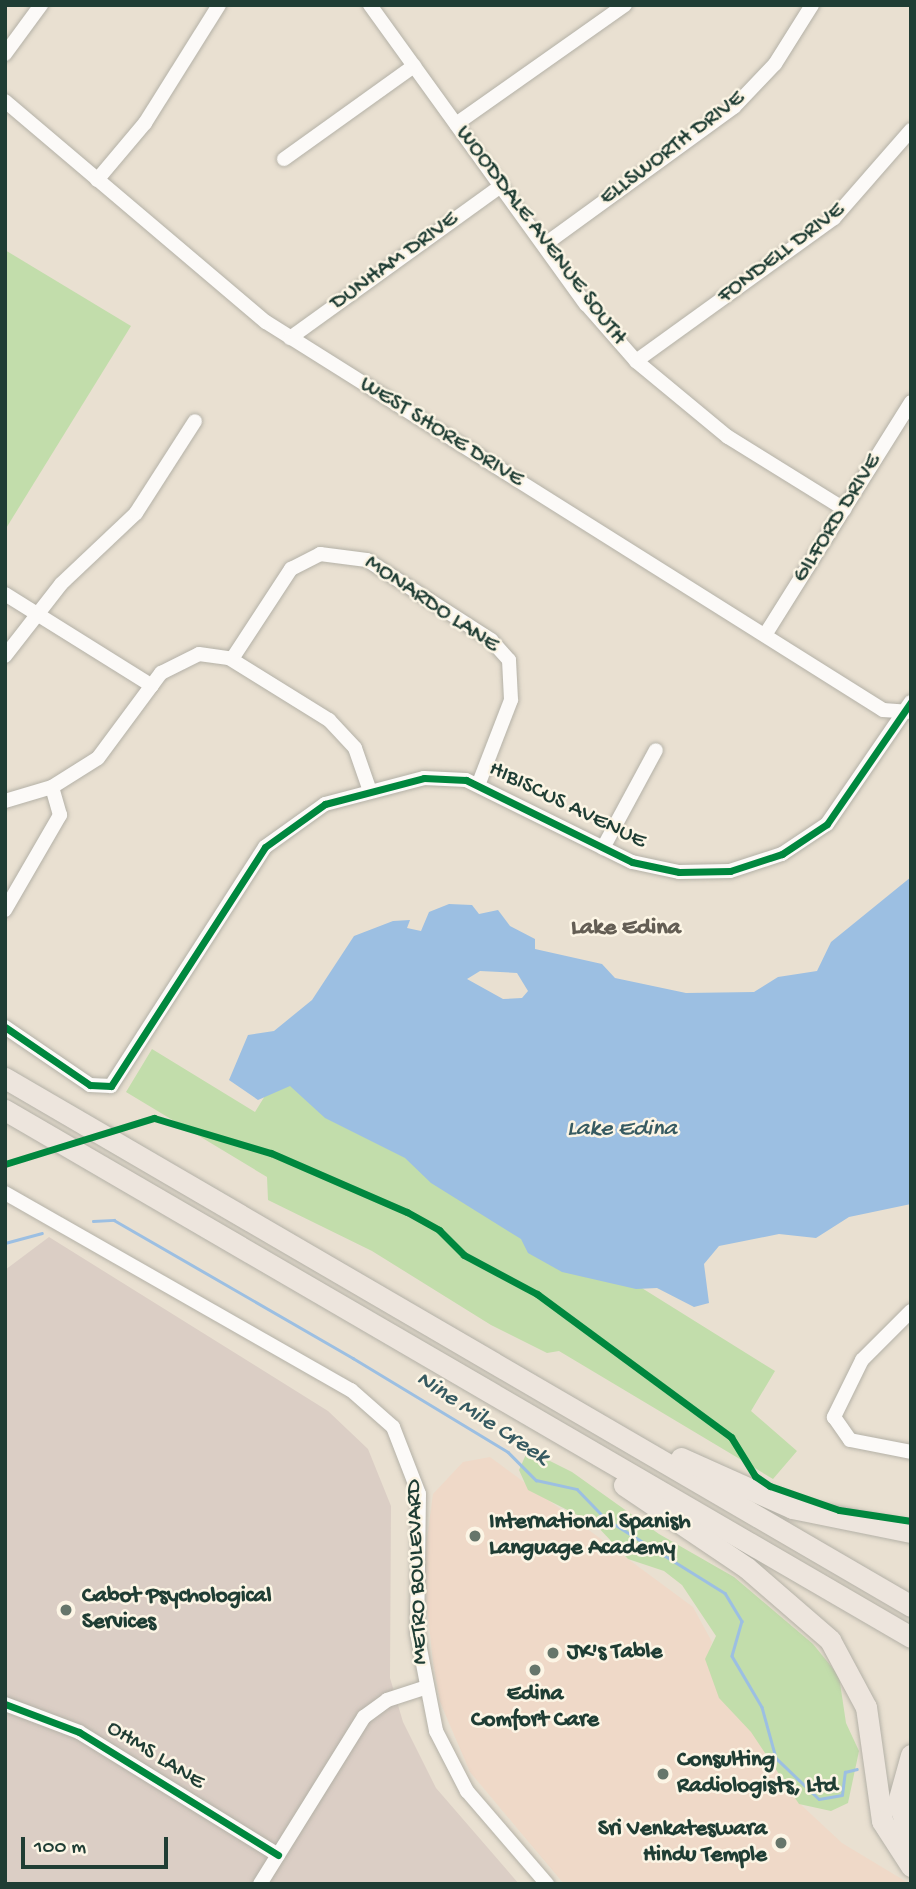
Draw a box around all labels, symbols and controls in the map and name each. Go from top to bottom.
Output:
street label: ELLSWORTH DRIVE [595,85,751,213]
street label: WOODDALE AVENUE SOUTH [448,121,632,351]
street label: FONDELL DRIVE [713,197,851,311]
street label: DUNHAM DRIVE [326,206,464,318]
street label: WEST SHORE DRIVE [354,371,528,495]
street label: GILFORD DRIVE [788,450,888,588]
street label: MONARDO LANE [359,550,503,660]
street label: HIBISCUS AVENUE [484,756,650,856]
district label: Lake Edina [571,915,681,943]
water label: Lake Edina [567,1116,677,1144]
water label: Nine Mile Creek [410,1365,554,1473]
street label: METRO BOULEVARD [401,1479,435,1665]
place label: International Spanish Language Academy [489,1509,691,1563]
marker: International Spanish Language Academy [467,1528,483,1544]
place label: Cabot Psychological Services [82,1583,271,1637]
marker: Cabot Psychological Services [56,1600,76,1620]
place label: JK's Table [567,1639,662,1667]
marker: JK's Table [545,1645,561,1661]
marker: Edina Comfort Care [527,1662,543,1678]
place label: Edina Comfort Care [471,1681,599,1735]
street label: OHMS LANE [101,1715,209,1797]
place label: Consulting Radiologists, Ltd [677,1747,838,1801]
marker: Consulting Radiologists, Ltd [655,1766,671,1782]
place label: Sri Venkateswara Hindu Temple [598,1816,767,1870]
scale bar [24,1822,172,1866]
marker: Sri Venkateswara Hindu Temple [773,1835,789,1851]
text: 100 m [34,1836,86,1861]

